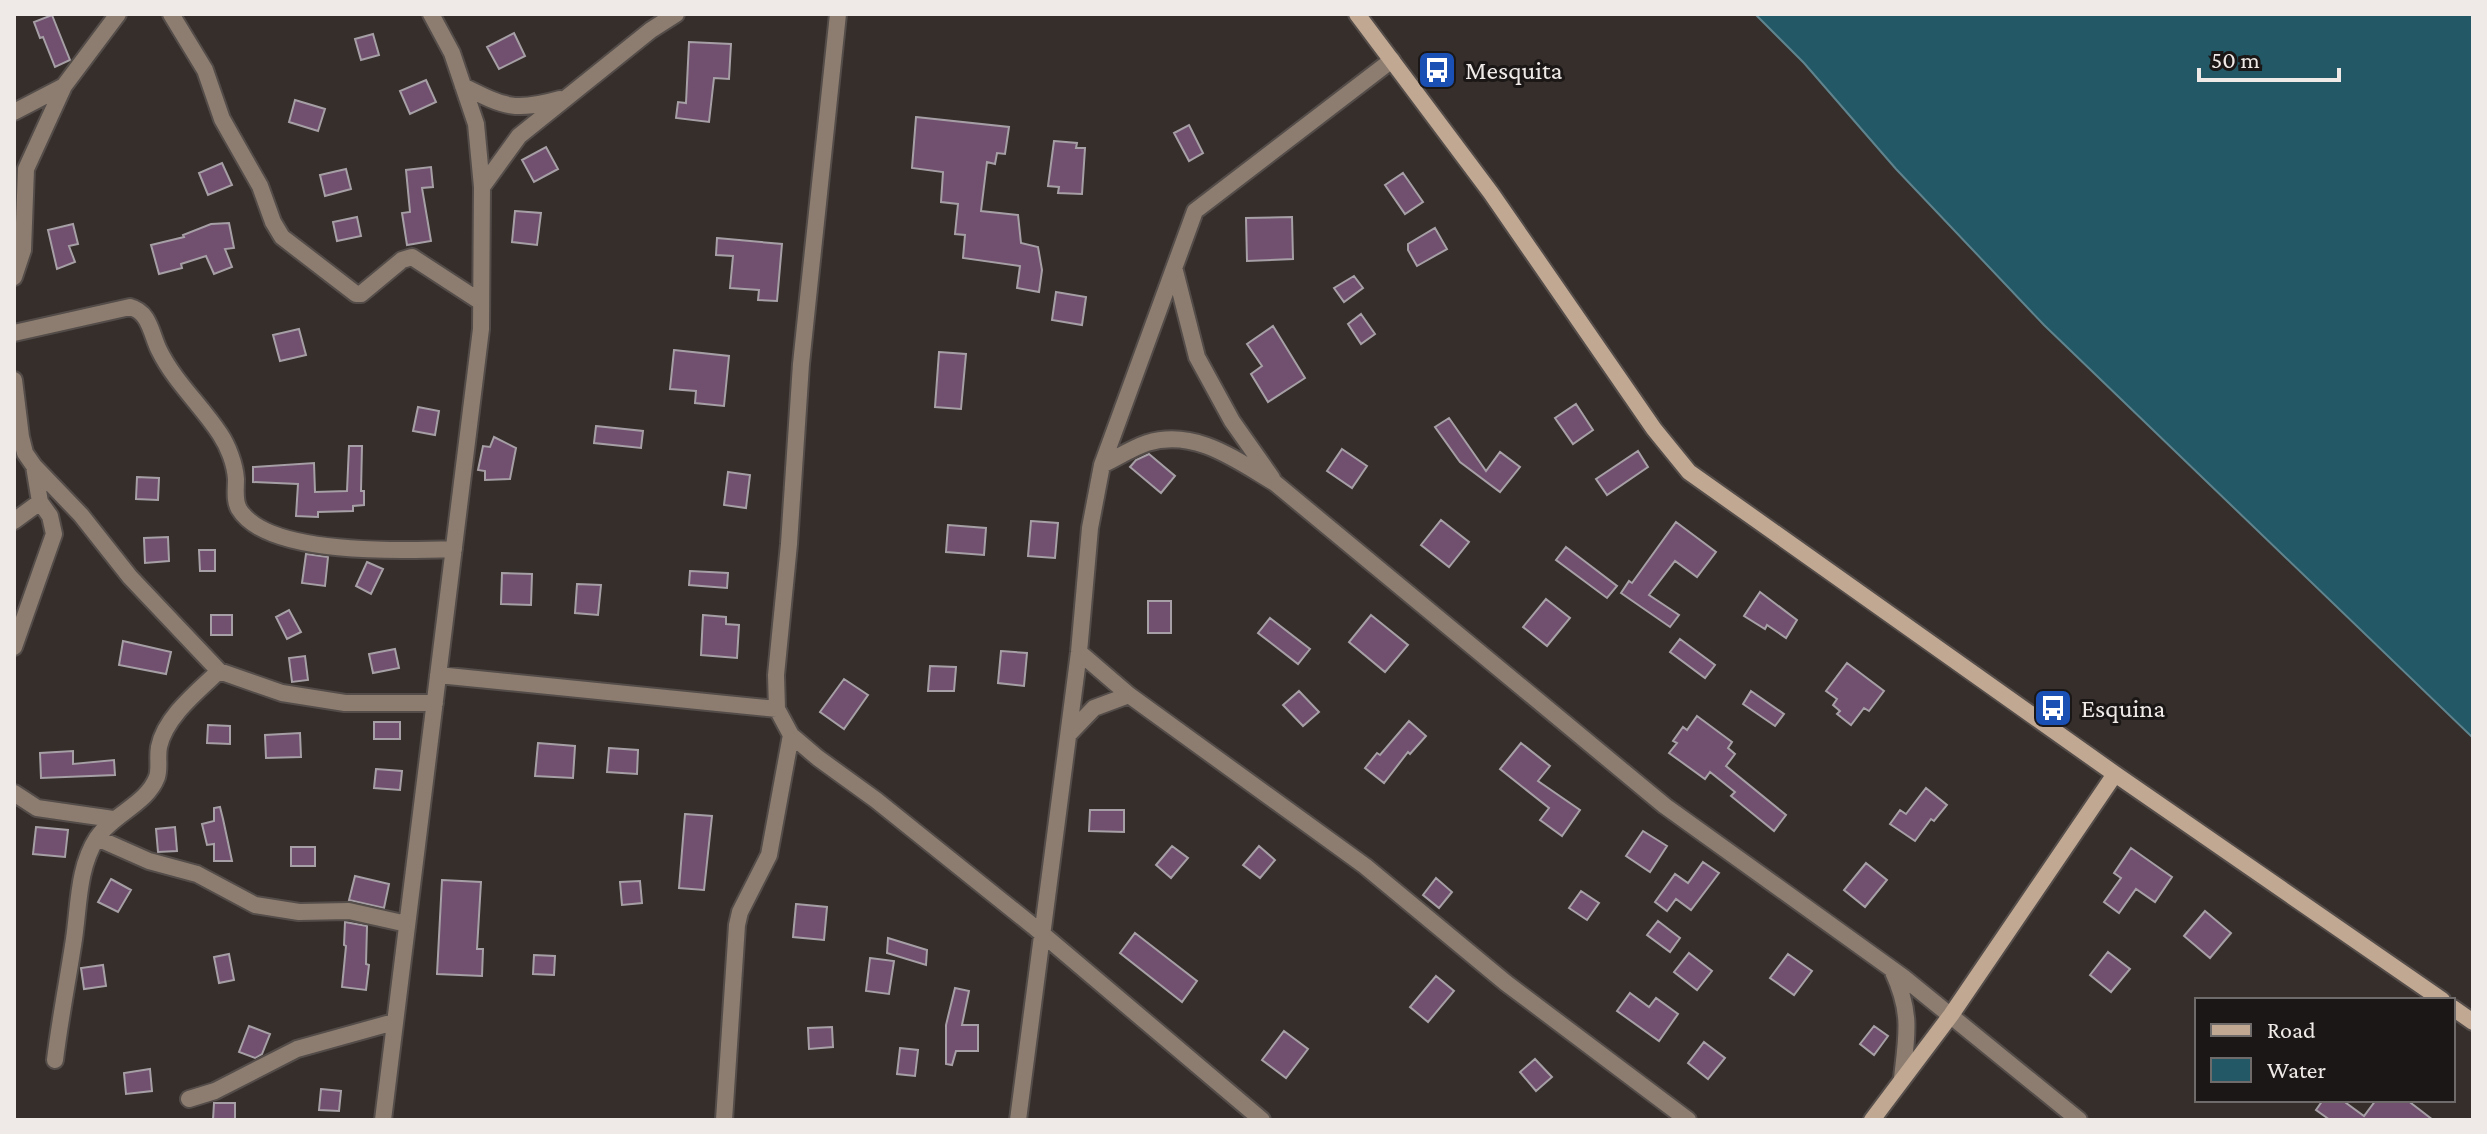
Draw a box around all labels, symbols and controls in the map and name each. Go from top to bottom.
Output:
scale bar [2199,32,2339,82]
text: 50 m [2211,46,2260,73]
bus stop icon: Mesquita [1416,49,1458,91]
place label: Mesquita [1465,56,1563,85]
bus stop icon: Esquina [2032,687,2074,729]
place label: Esquina [2081,694,2165,723]
legend [2195,998,2455,1102]
text: Road [2267,1016,2316,1043]
text: Water [2267,1056,2326,1083]

